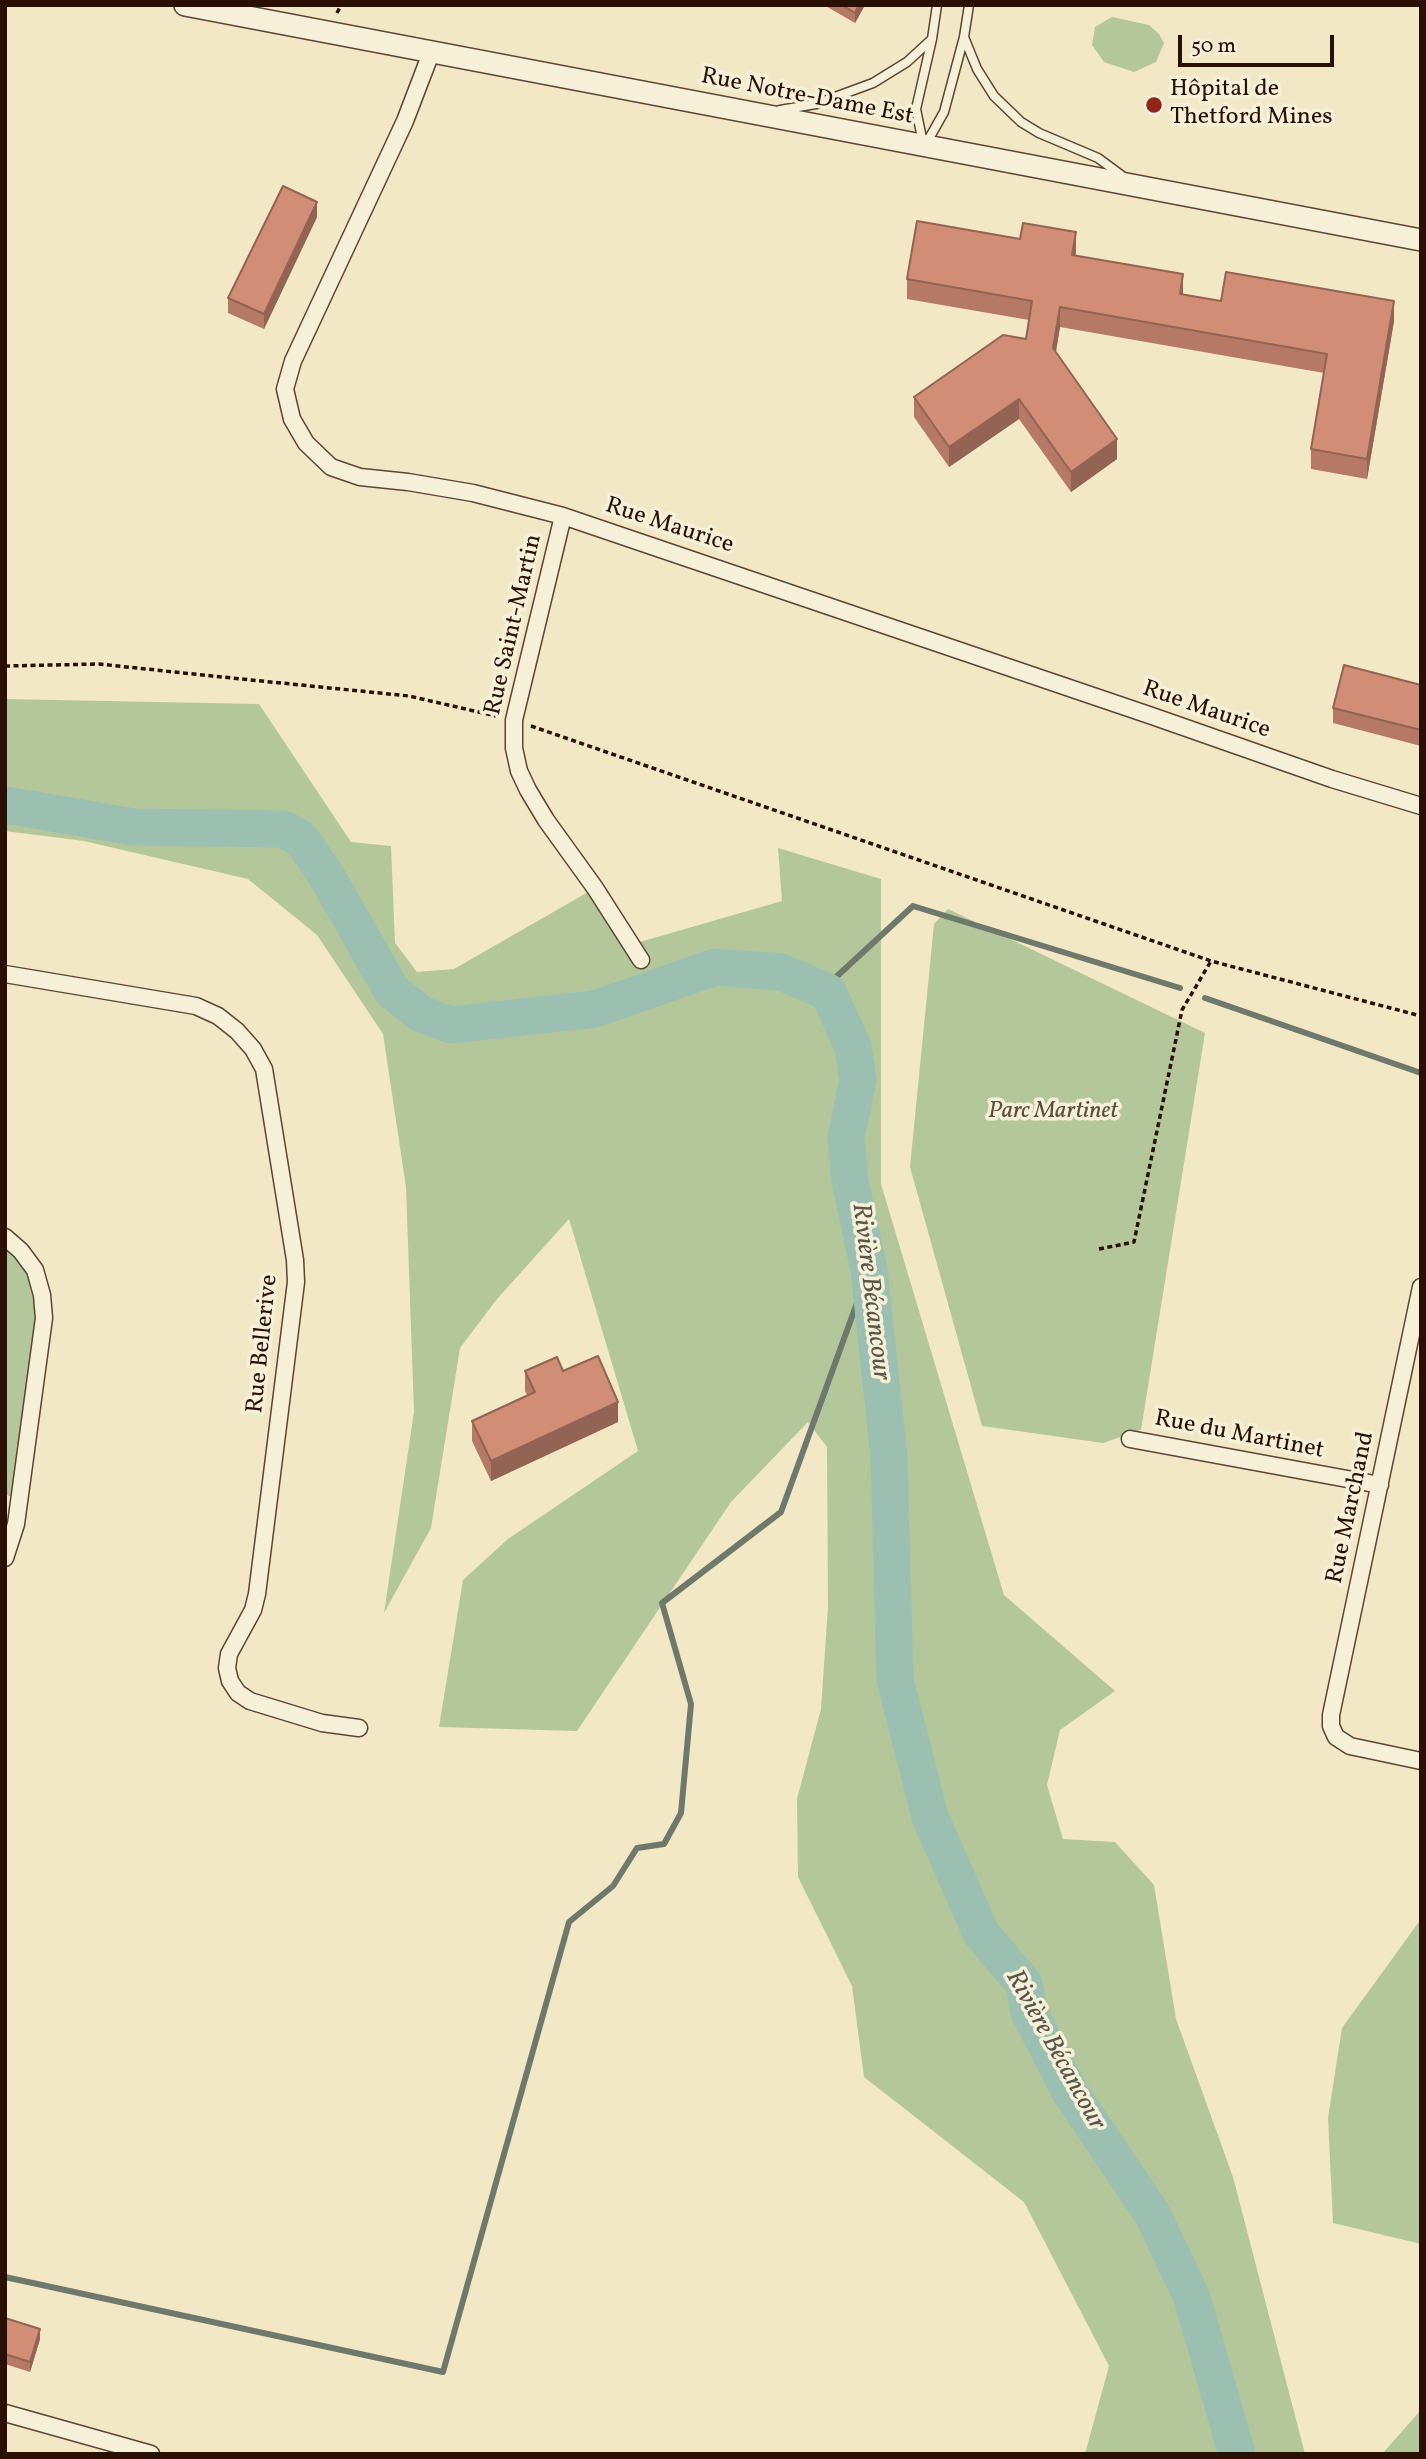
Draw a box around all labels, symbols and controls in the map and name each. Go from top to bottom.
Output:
scale bar [1181,21,1337,65]
text: 50 m [1191,32,1236,61]
street label: Rue Notre-Dame Est [698,63,916,133]
place label: Hôpital de Thetford Mines [1170,77,1333,133]
marker: Hôpital de Thetford Mines [1144,95,1164,115]
street label: Rue Maurice [601,493,737,561]
street label: Rue Saint-Martin [480,532,550,718]
street label: Rue Maurice [1138,676,1274,746]
park label: Parc Martinet [988,1099,1118,1127]
water label: Rivière Bécancour [843,1201,895,1383]
street label: Rue Bellerive [242,1273,286,1415]
street label: Rue du Martinet [1152,1405,1326,1467]
street label: Rue Marchand [1322,1429,1382,1587]
water label: Rivière Bécancour [997,1965,1111,2137]

